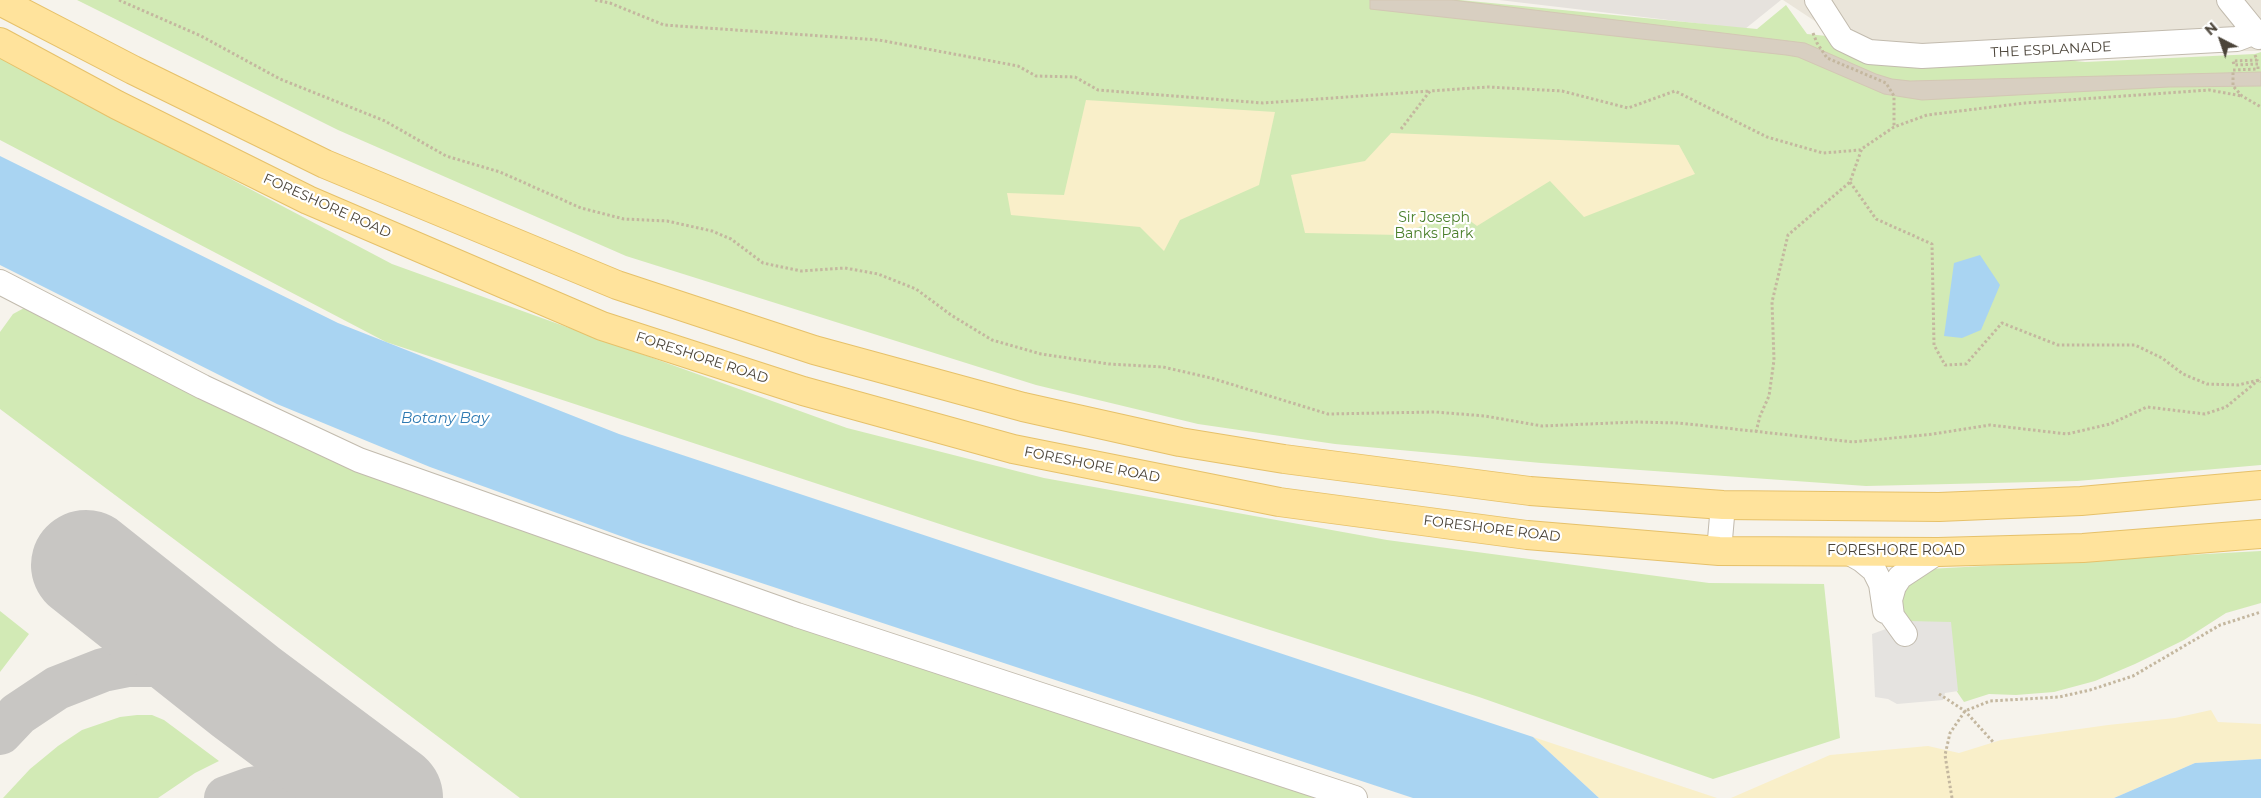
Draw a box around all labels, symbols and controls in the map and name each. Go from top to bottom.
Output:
north arrow [2196,15,2246,65]
text: N [2201,18,2221,39]
street label: THE ESPLANADE [1990,38,2112,62]
street label: FORESHORE ROAD [260,170,394,242]
park label: Sir Joseph Banks Park [1395,210,1473,242]
street label: FORESHORE ROAD [634,329,770,387]
water label: Botany Bay [401,410,489,428]
street label: FORESHORE ROAD [1023,444,1161,486]
street label: FORESHORE ROAD [1422,512,1562,546]
street label: FORESHORE ROAD [1827,543,1965,559]

